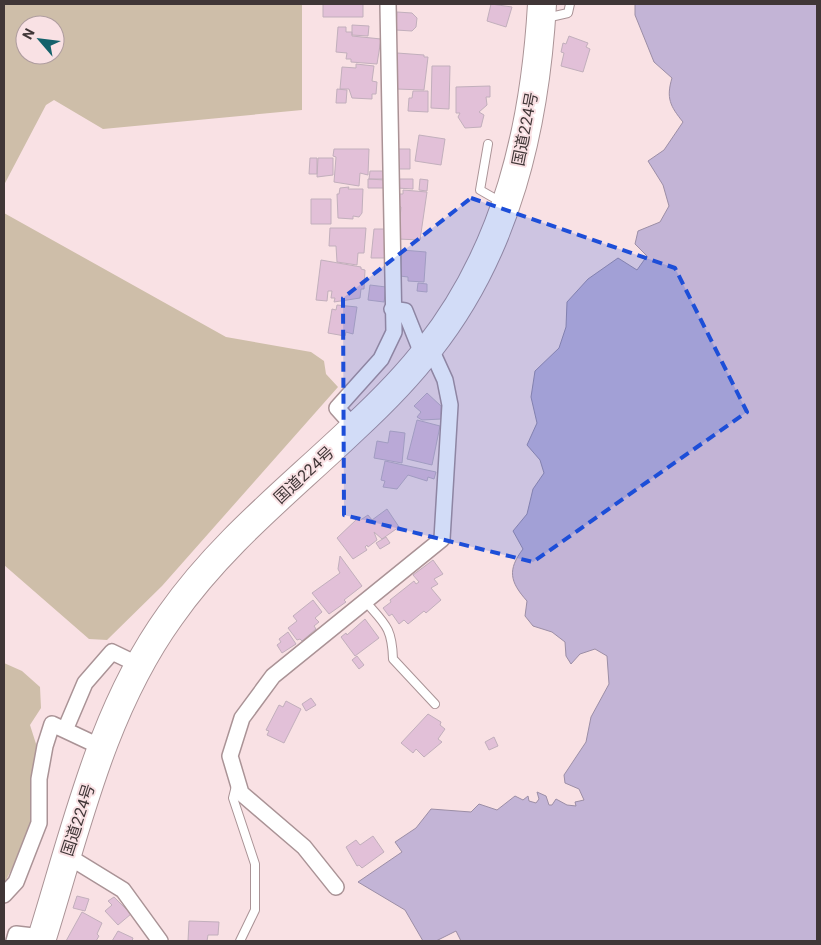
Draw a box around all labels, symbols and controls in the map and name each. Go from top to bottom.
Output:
north arrow [15,15,65,65]
text: N [19,26,38,42]
street label: 国道224号 [509,90,541,168]
street label: 国道224号 [270,442,338,508]
street label: 国道224号 [57,781,99,859]

